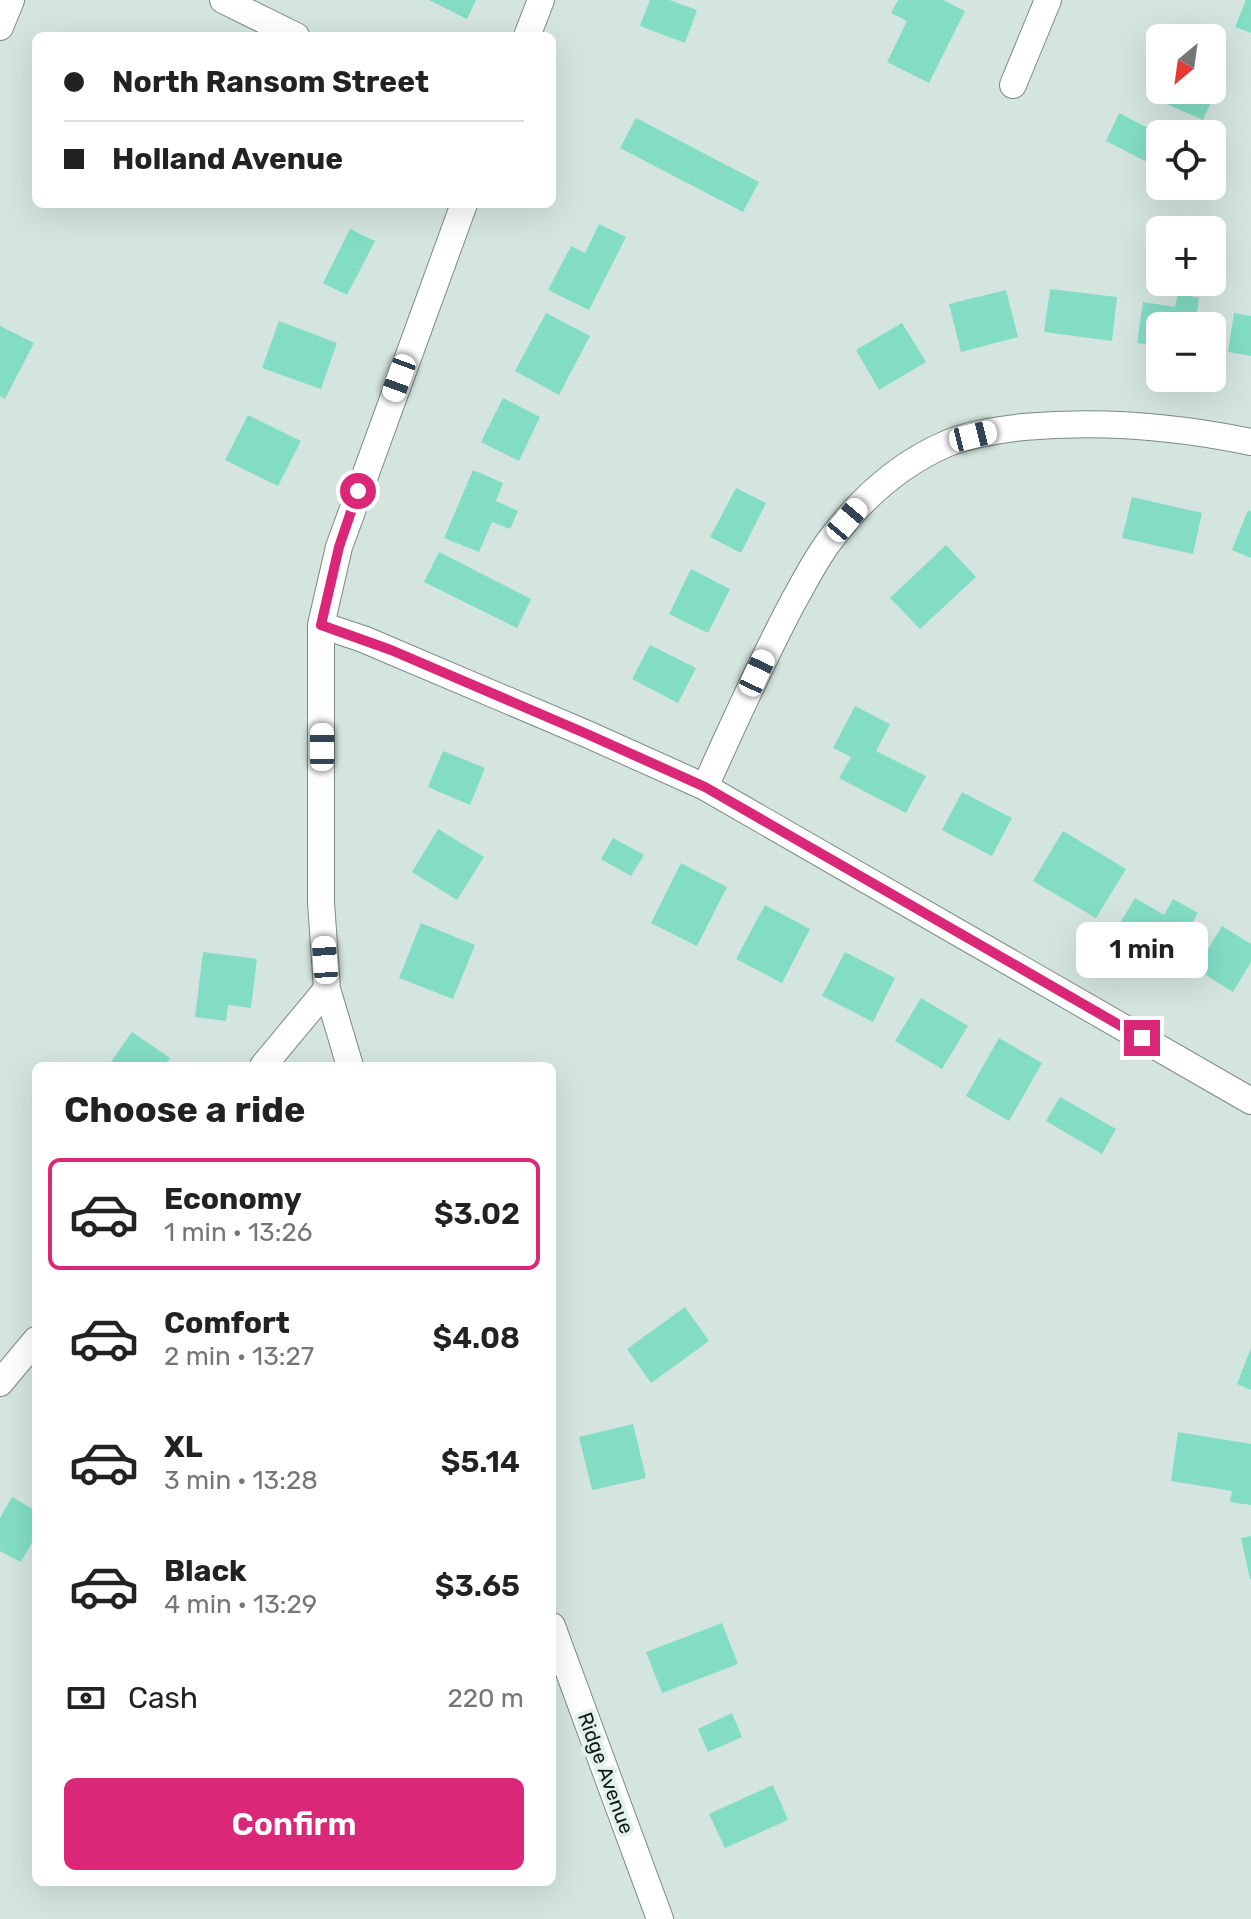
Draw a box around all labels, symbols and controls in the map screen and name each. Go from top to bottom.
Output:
north arrow [1146,24,1226,104]
map controls [1146,24,1226,392]
text: North Ransom Street [112,64,429,100]
button: locate [1146,120,1226,200]
text: Holland Avenue [112,141,343,177]
button: + [1146,216,1226,296]
button: − [1146,312,1226,392]
car [380,351,418,405]
car [947,419,999,453]
route start [340,473,376,509]
car [822,494,872,546]
car [736,646,778,700]
car [310,723,334,771]
callout: 1 min [1076,922,1208,978]
text: 1 min [1109,934,1175,965]
car [311,935,339,985]
route end [1124,1020,1160,1056]
text: Choose a ride [64,1088,305,1131]
icon: car [68,1178,140,1250]
text: Economy [164,1181,302,1217]
text: $3.02 [434,1196,520,1232]
text: 1 min · 13:26 [164,1217,312,1248]
icon: car [68,1302,140,1374]
text: Comfort [164,1305,290,1341]
text: $4.08 [433,1320,520,1356]
text: 2 min · 13:27 [164,1341,314,1372]
icon: car [68,1426,140,1498]
text: XL [164,1429,203,1465]
text: $5.14 [441,1444,520,1480]
text: 3 min · 13:28 [164,1465,318,1496]
icon: car [68,1550,140,1622]
text: Black [164,1553,247,1589]
text: $3.65 [435,1568,520,1604]
text: 4 min · 13:29 [164,1589,317,1620]
icon: cash [64,1676,108,1720]
text: Cash [128,1680,198,1716]
text: 220 m [447,1683,524,1714]
street label: Ridge Avenue [573,1709,639,1837]
button: Confirm [64,1778,524,1870]

